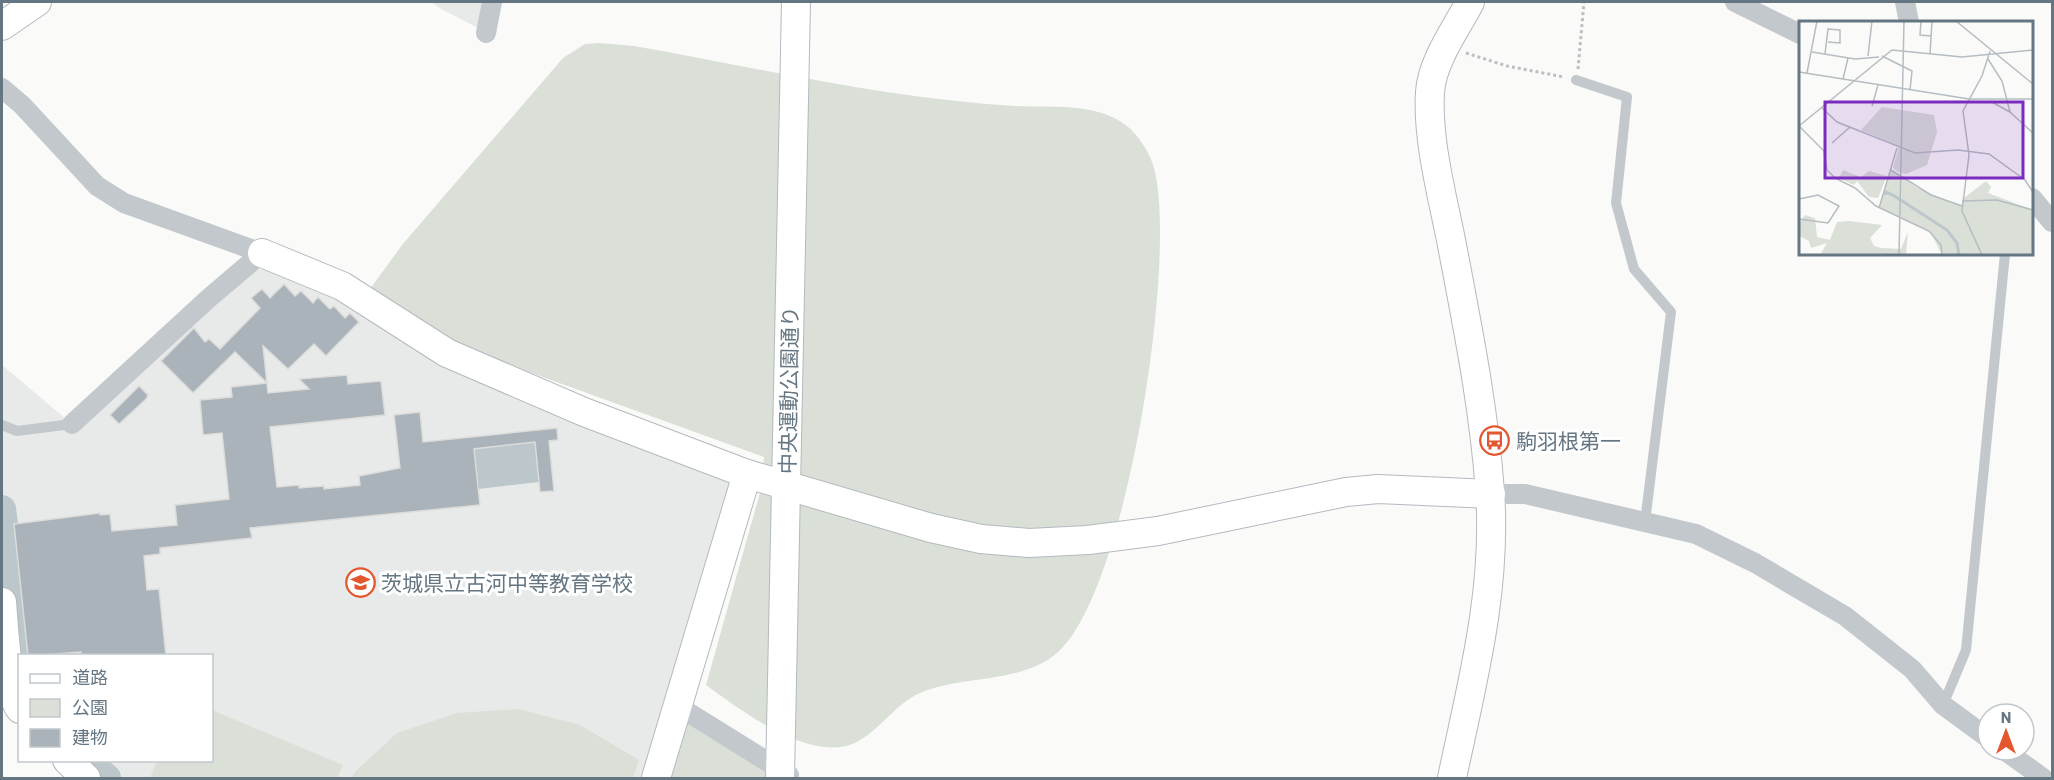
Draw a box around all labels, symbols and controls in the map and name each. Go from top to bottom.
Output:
inset map [1799,21,2033,255]
street label: 中央運動公園通り [774,306,802,474]
bus stop icon: 駒羽根第一 [1479,424,1511,456]
place label: 駒羽根第一 [1516,428,1621,453]
school or university icon: 茨城県立古河中等教育学校 [344,566,376,598]
place label: 茨城県立古河中等教育学校 [381,570,633,595]
legend [18,654,213,762]
text: 道路 [72,666,108,688]
text: 公園 [72,696,108,718]
north arrow [1976,702,2036,762]
text: N [2001,707,2011,726]
text: 建物 [72,726,108,748]

